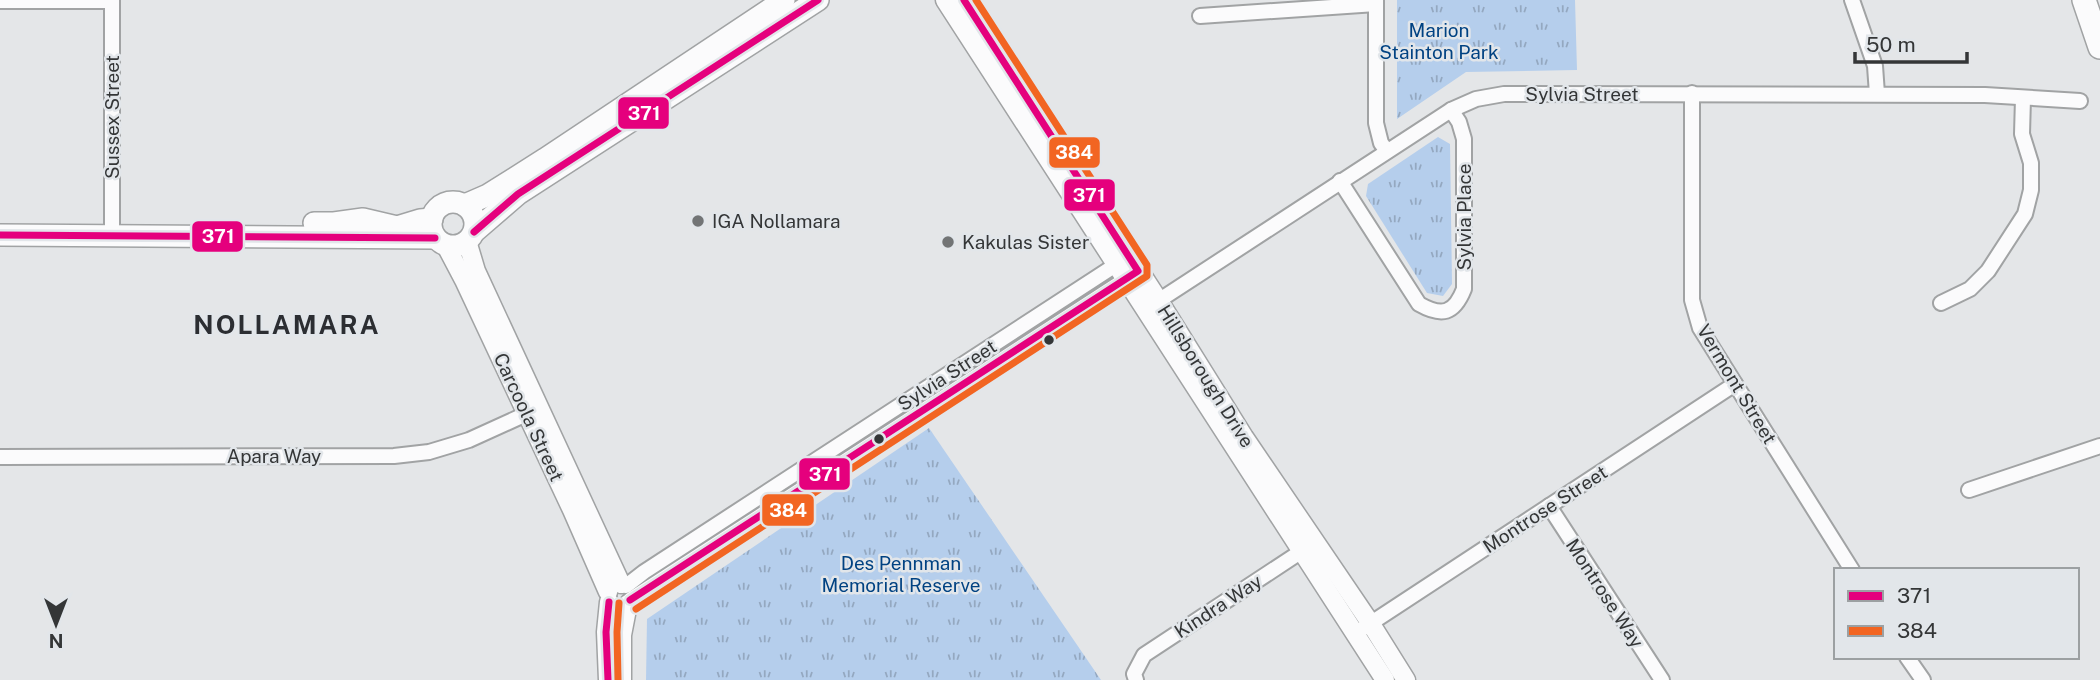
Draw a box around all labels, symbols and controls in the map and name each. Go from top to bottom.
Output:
park label: Marion Stainton Park [1379,19,1499,63]
scale bar [1855,21,1967,65]
text: 50 m [1866,32,1916,57]
street label: Sussex Street [101,55,123,179]
street label: Sylvia Street [1525,83,1639,105]
line badge: 371 [617,96,670,130]
text: 371 [628,102,660,124]
line badge: 384 [1048,136,1101,169]
text: 384 [1055,141,1093,163]
street label: Sylvia Place [1453,163,1475,271]
line badge: 371 [1063,178,1116,212]
text: 371 [1073,184,1105,206]
place label: IGA Nollamara [712,210,841,232]
marker: IGA Nollamara [690,213,706,229]
line badge: 371 [191,220,244,253]
text: 371 [202,225,234,247]
place label: Kakulas Sister [962,231,1089,253]
marker: Kakulas Sister [940,234,956,250]
street label: Hillsborough Drive [1153,301,1259,451]
district label: NOLLAMARA [193,309,381,340]
street label: Vermont Street [1693,320,1781,448]
unlabelled marker [1042,333,1056,347]
street label: Sylvia Street [893,335,1001,415]
street label: Carcoola Street [490,349,568,485]
unlabelled marker [872,432,886,446]
street label: Apara Way [227,445,321,467]
line badge: 371 [798,457,851,491]
street label: Montrose Street [1479,461,1611,557]
text: 371 [809,463,841,485]
line badge: 384 [761,493,815,527]
text: 384 [769,499,807,521]
street label: Montrose Way [1562,534,1648,652]
park label: Des Pennman Memorial Reserve [821,552,981,596]
legend [1834,568,2079,659]
street label: Kindra Way [1170,570,1266,642]
text: 371 [1897,583,1931,608]
north arrow [21,589,91,659]
text: 384 [1897,618,1937,643]
text: N [49,630,63,652]

